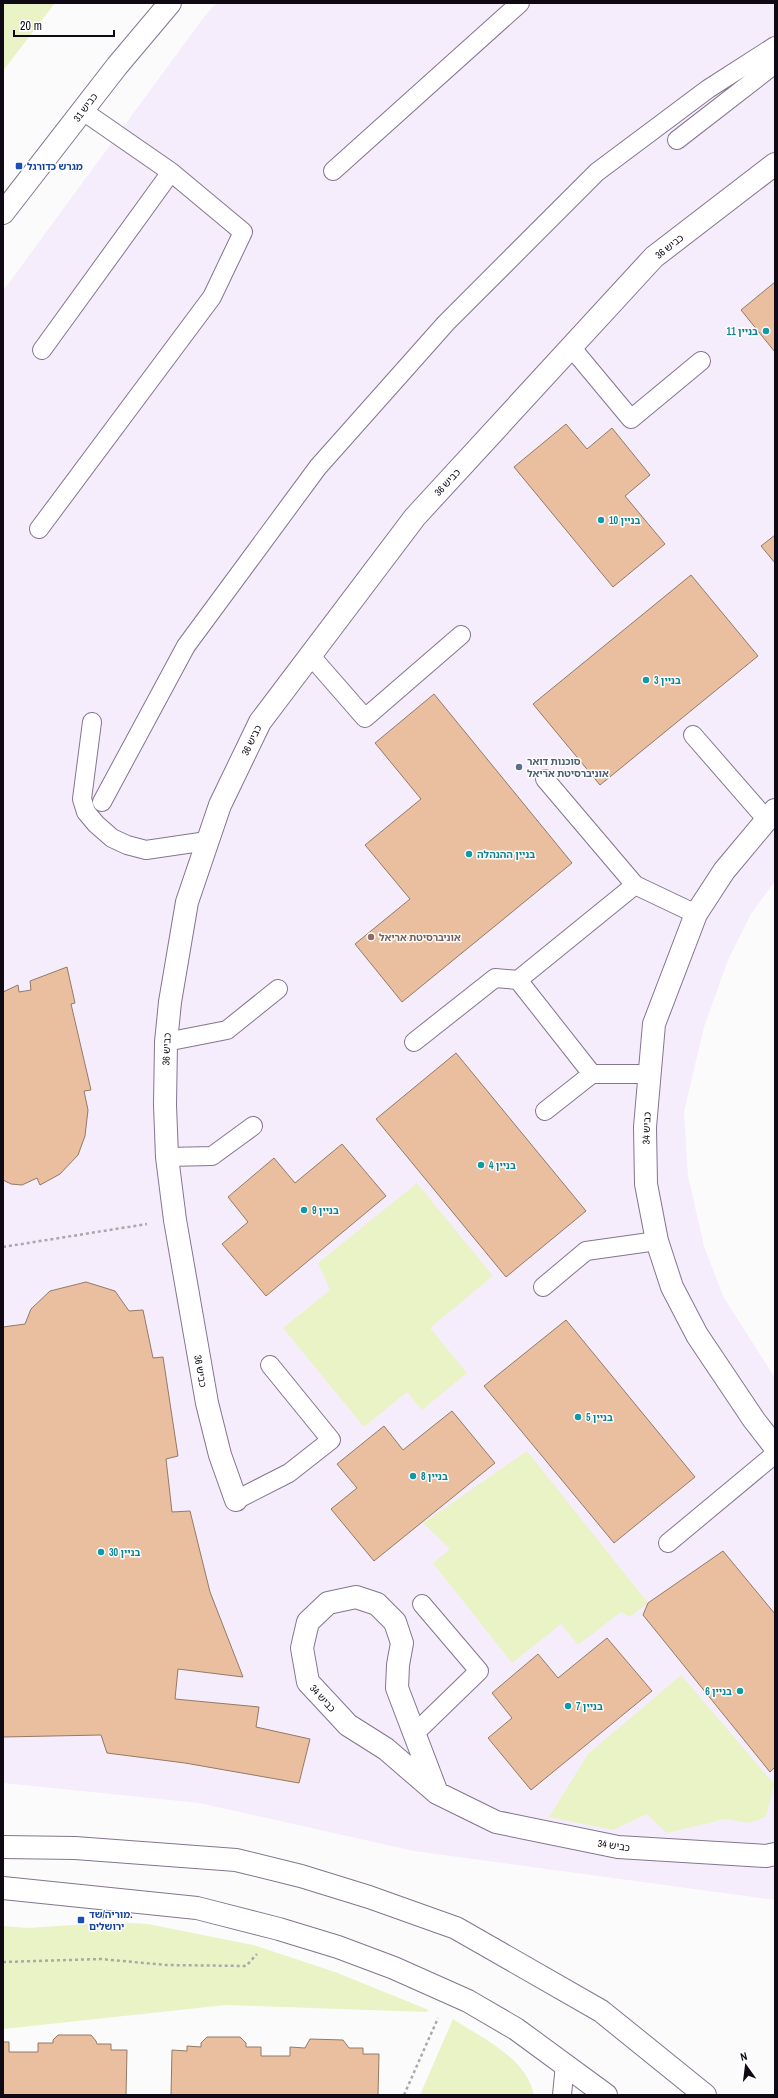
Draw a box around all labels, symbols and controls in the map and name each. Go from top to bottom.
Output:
scale bar [14,12,114,38]
text: 20 m [20,18,42,34]
street label: כביש 31 [70,90,100,124]
place label: מגרש כדורגל [27,160,83,173]
marker: מגרש כדורגל [14,161,24,171]
street label: כביש 36 [652,231,686,262]
place label: בניין 11 [727,325,758,338]
marker: בניין 11 [761,326,771,336]
street label: כביש 36 [432,466,463,499]
place label: בניין 10 [609,514,640,527]
marker: בניין 10 [596,515,606,525]
place label: בניין 3 [654,674,681,687]
marker: בניין 3 [641,675,651,685]
street label: כביש 36 [238,723,264,758]
place label: סוכנות דואר אוניברסיטת אריאל [527,755,609,780]
marker: סוכנות דואר אוניברסיטת אריאל [514,762,524,772]
place label: בניין ההנהלה [477,848,535,861]
marker: בניין ההנהלה [464,849,474,859]
place label: אוניברסיטת אריאל [379,931,461,944]
marker: אוניברסיטת אריאל [366,932,376,942]
street label: כביש 36 [159,1032,174,1066]
street label: כביש 34 [639,1112,654,1145]
place label: בניין 4 [489,1159,516,1172]
marker: בניין 4 [476,1160,486,1170]
place label: בניין 9 [312,1204,339,1217]
marker: בניין 9 [299,1205,309,1215]
street label: כביש 36 [191,1354,210,1388]
place label: בניין 5 [586,1411,613,1424]
marker: בניין 5 [573,1412,583,1422]
place label: בניין 8 [421,1470,448,1483]
marker: בניין 8 [408,1471,418,1481]
place label: בניין 30 [109,1546,140,1559]
marker: בניין 30 [96,1547,106,1557]
street label: כביש 34 [307,1682,338,1715]
place label: בניין 6 [705,1685,732,1698]
marker: בניין 6 [735,1686,745,1696]
place label: בניין 7 [576,1700,603,1713]
marker: בניין 7 [563,1701,573,1711]
street label: כביש 34 [597,1837,631,1854]
place label: מוריה/שד. ירושלים [89,1908,132,1933]
marker: מוריה/שד. ירושלים [76,1915,86,1925]
north arrow [726,2046,766,2086]
text: N [739,2049,748,2064]

